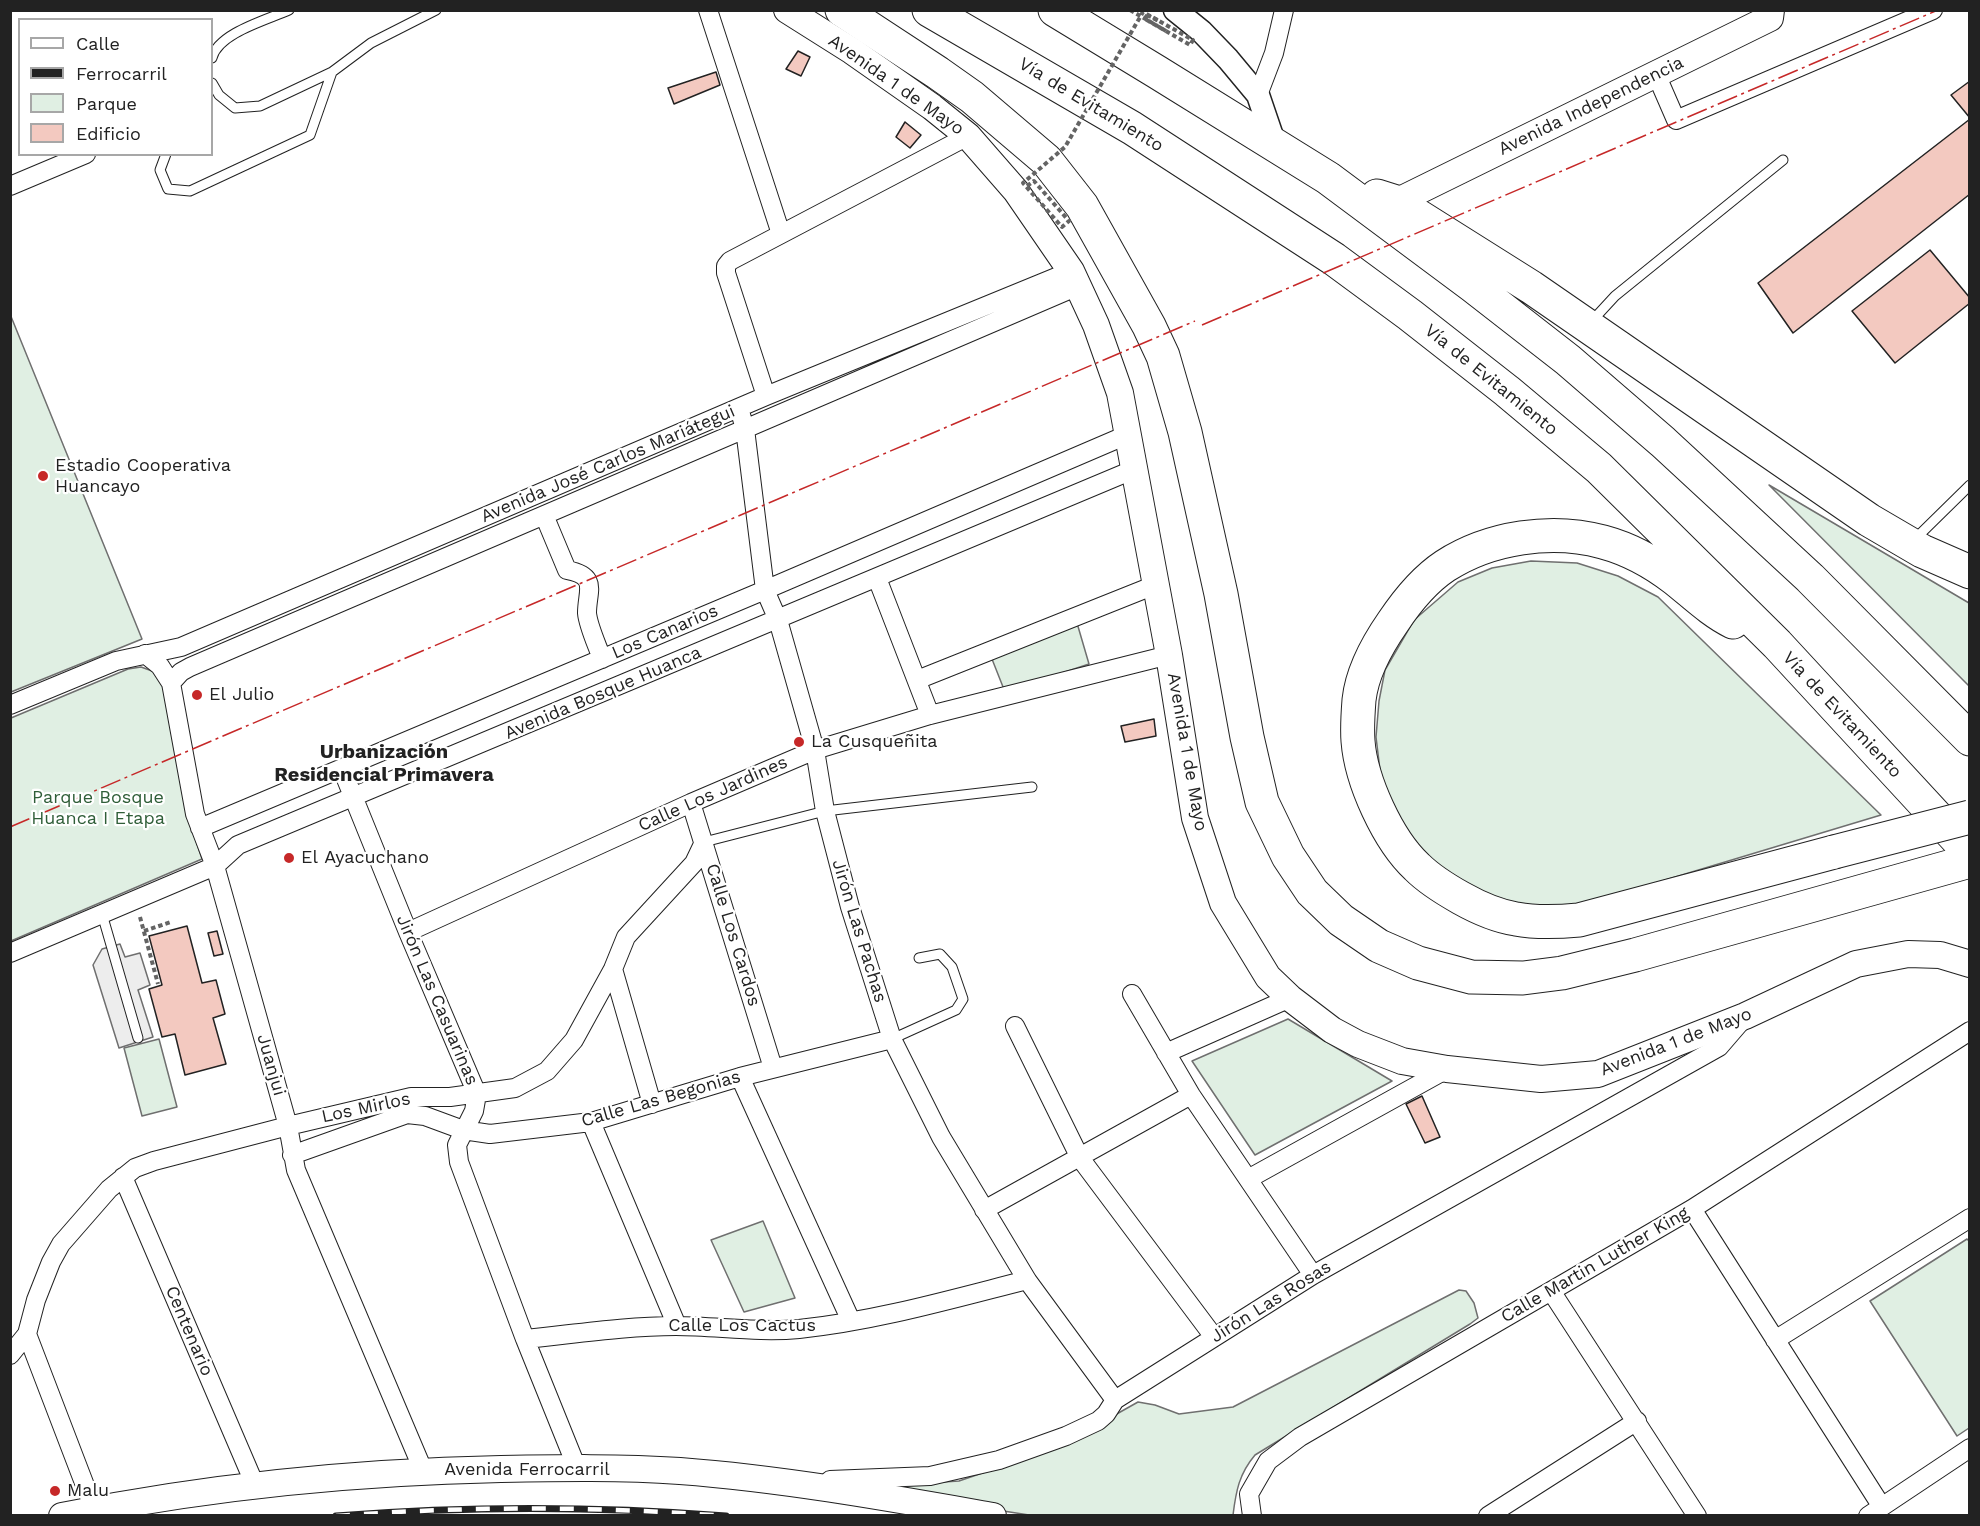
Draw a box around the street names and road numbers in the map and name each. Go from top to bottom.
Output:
street label: Avenida 1 de Mayo [824,30,968,140]
street label: Avenida Independencia [1495,52,1687,160]
street label: Vía de Evitamiento [1015,53,1167,157]
street label: Vía de Evitamiento [1420,320,1562,440]
street label: Avenida José Carlos Mariátegui [478,401,738,527]
street label: Los Canarios [609,600,721,664]
street label: Avenida Bosque Huanca [502,642,704,744]
street label: Vía de Evitamiento [1778,647,1906,783]
street label: Avenida 1 de Mayo [1162,671,1212,833]
street label: Calle Los Jardines [635,751,791,837]
street label: Jirón Las Pachas [827,857,891,1005]
street label: Calle Los Cardos [701,861,765,1009]
street label: Jirón Las Casuarinas [391,912,483,1088]
street label: Avenida 1 de Mayo [1597,1003,1755,1081]
street label: Juanjui [252,1032,290,1098]
street label: Calle Las Begonias [579,1066,743,1132]
street label: Los Mirlos [320,1088,412,1128]
street label: Calle Martin Luther King [1497,1202,1693,1328]
street label: Jirón Las Rosas [1207,1256,1335,1348]
street label: Centenario [160,1283,218,1379]
street label: Calle Los Cactus [668,1315,816,1337]
street label: Avenida Ferrocarril [444,1459,610,1481]

